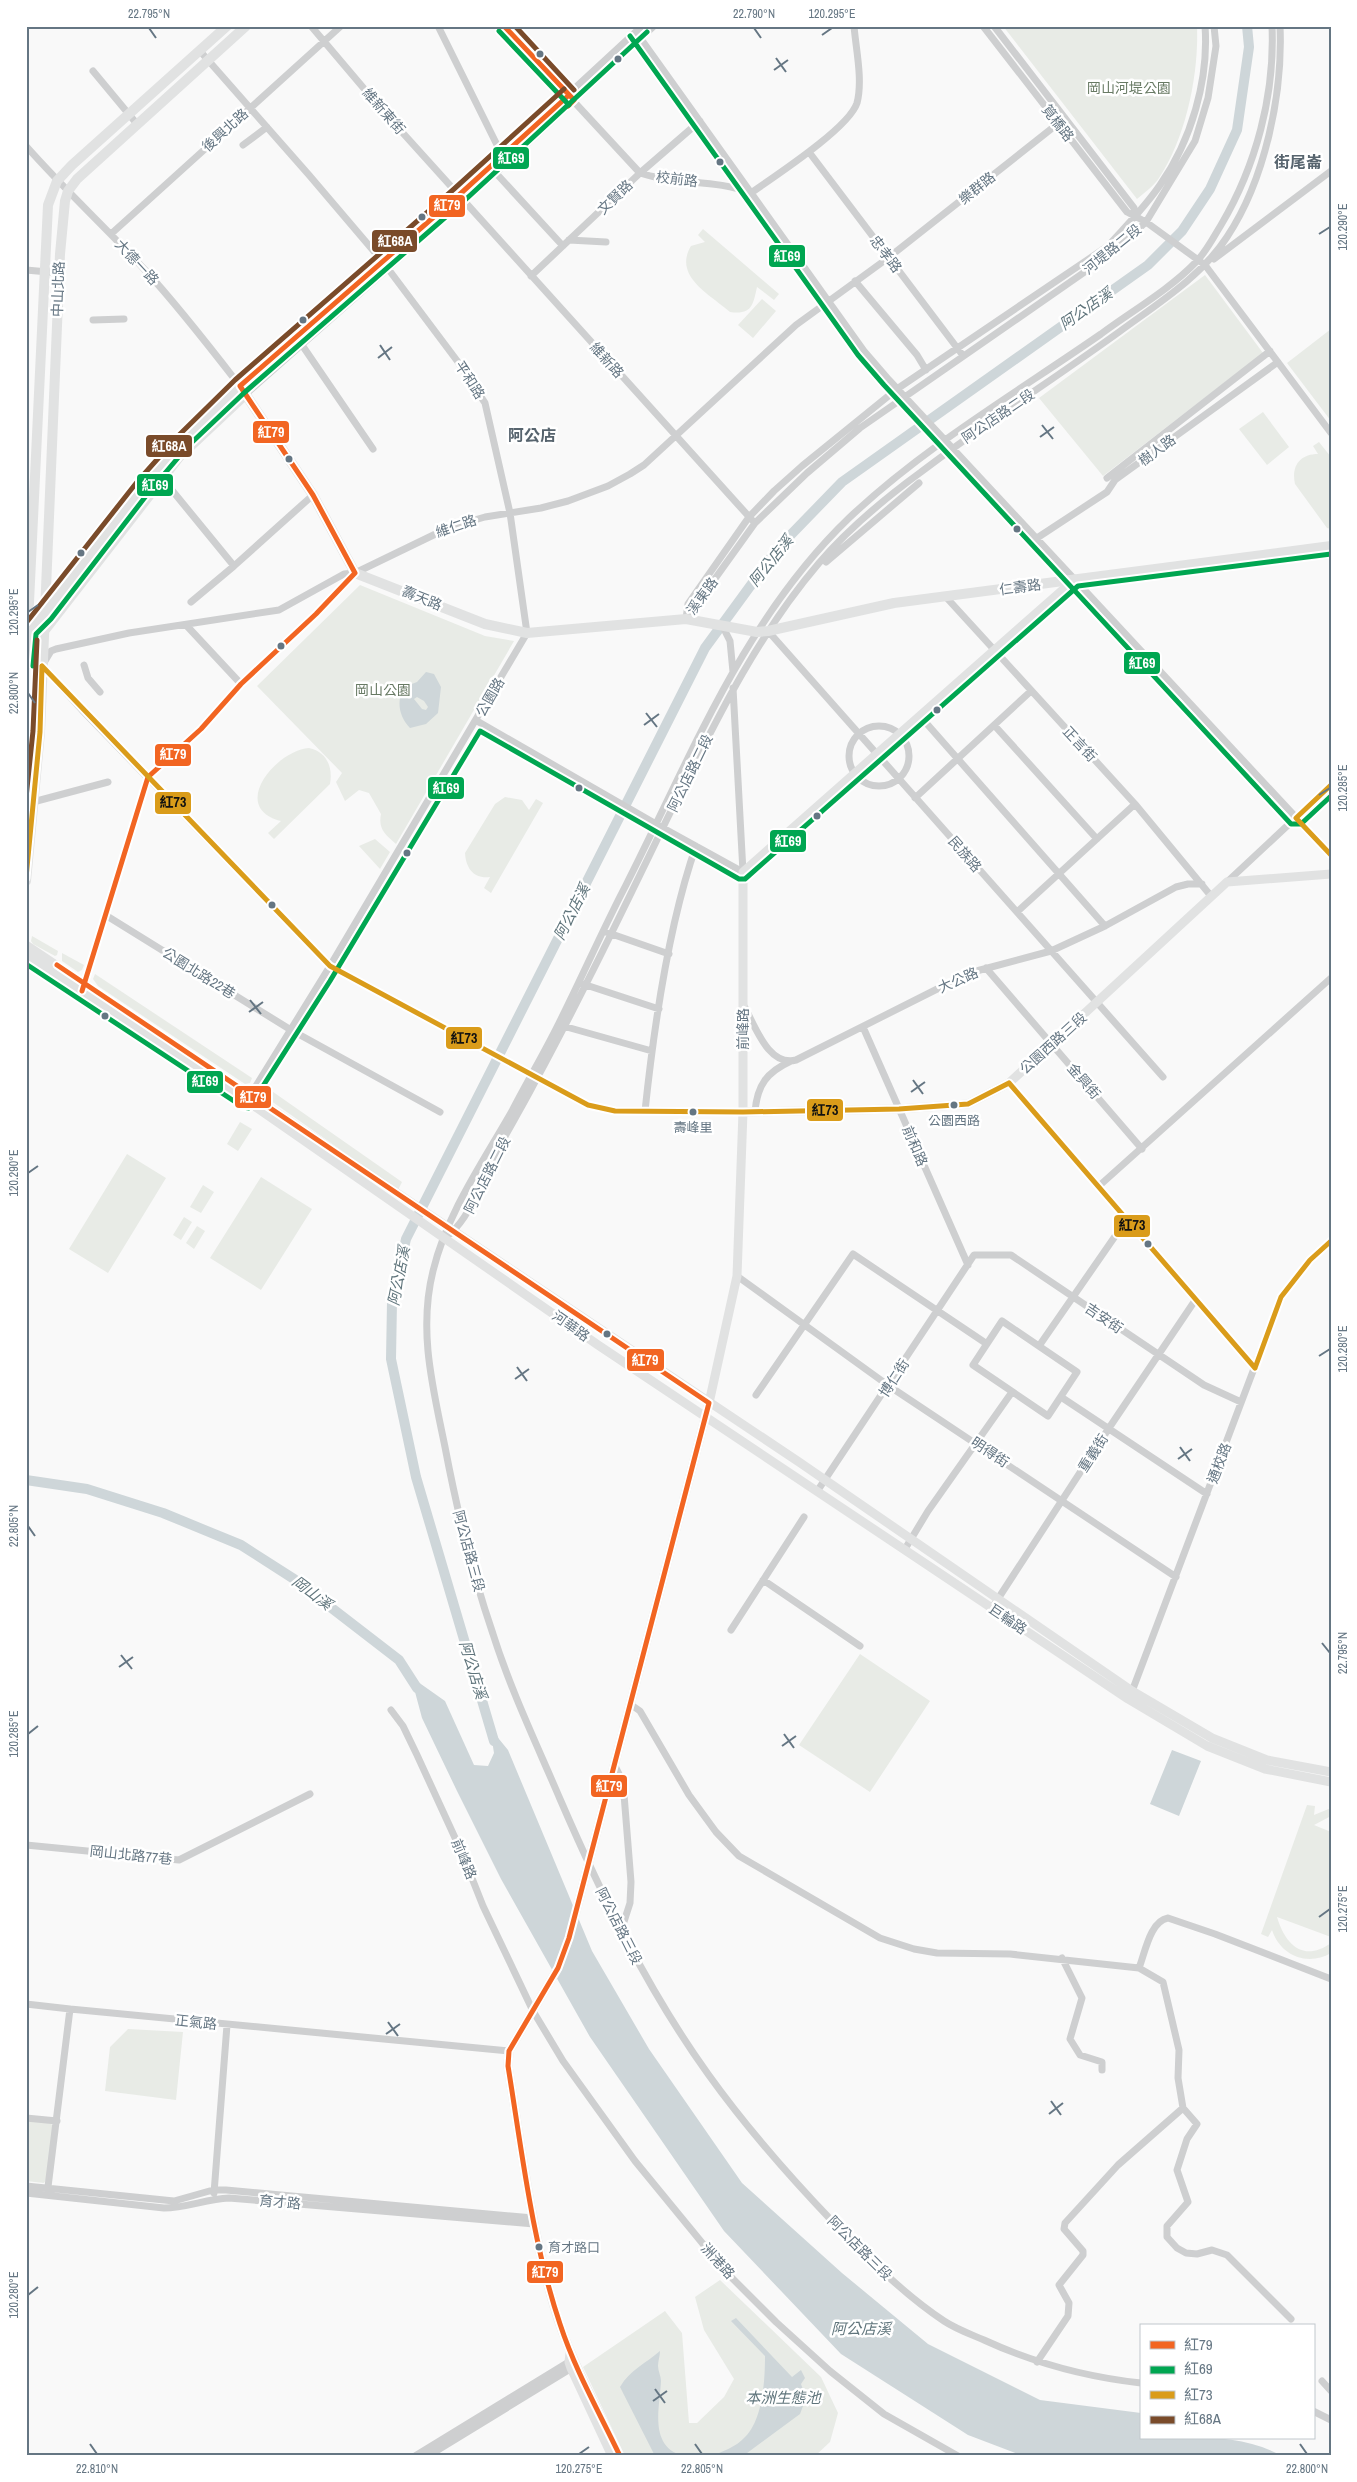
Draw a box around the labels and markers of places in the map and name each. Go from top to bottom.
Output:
unlabelled marker [535,49,545,59]
unlabelled marker [613,54,623,64]
unlabelled marker [715,157,725,167]
unlabelled marker [417,212,427,222]
unlabelled marker [298,315,308,325]
unlabelled marker [284,454,294,464]
unlabelled marker [1012,524,1022,534]
unlabelled marker [76,548,86,558]
unlabelled marker [276,641,286,651]
unlabelled marker [932,705,942,715]
unlabelled marker [574,783,584,793]
unlabelled marker [812,811,822,821]
unlabelled marker [402,848,412,858]
unlabelled marker [267,900,277,910]
unlabelled marker [100,1011,110,1021]
marker: 公園西路 [949,1100,959,1110]
marker: 壽峰里 [688,1107,698,1117]
place label: 公園西路 [928,1112,980,1129]
place label: 壽峰里 [673,1119,713,1136]
unlabelled marker [1143,1239,1153,1249]
unlabelled marker [602,1329,612,1339]
place label: 育才路口 [548,2239,600,2256]
marker: 育才路口 [534,2242,544,2252]

